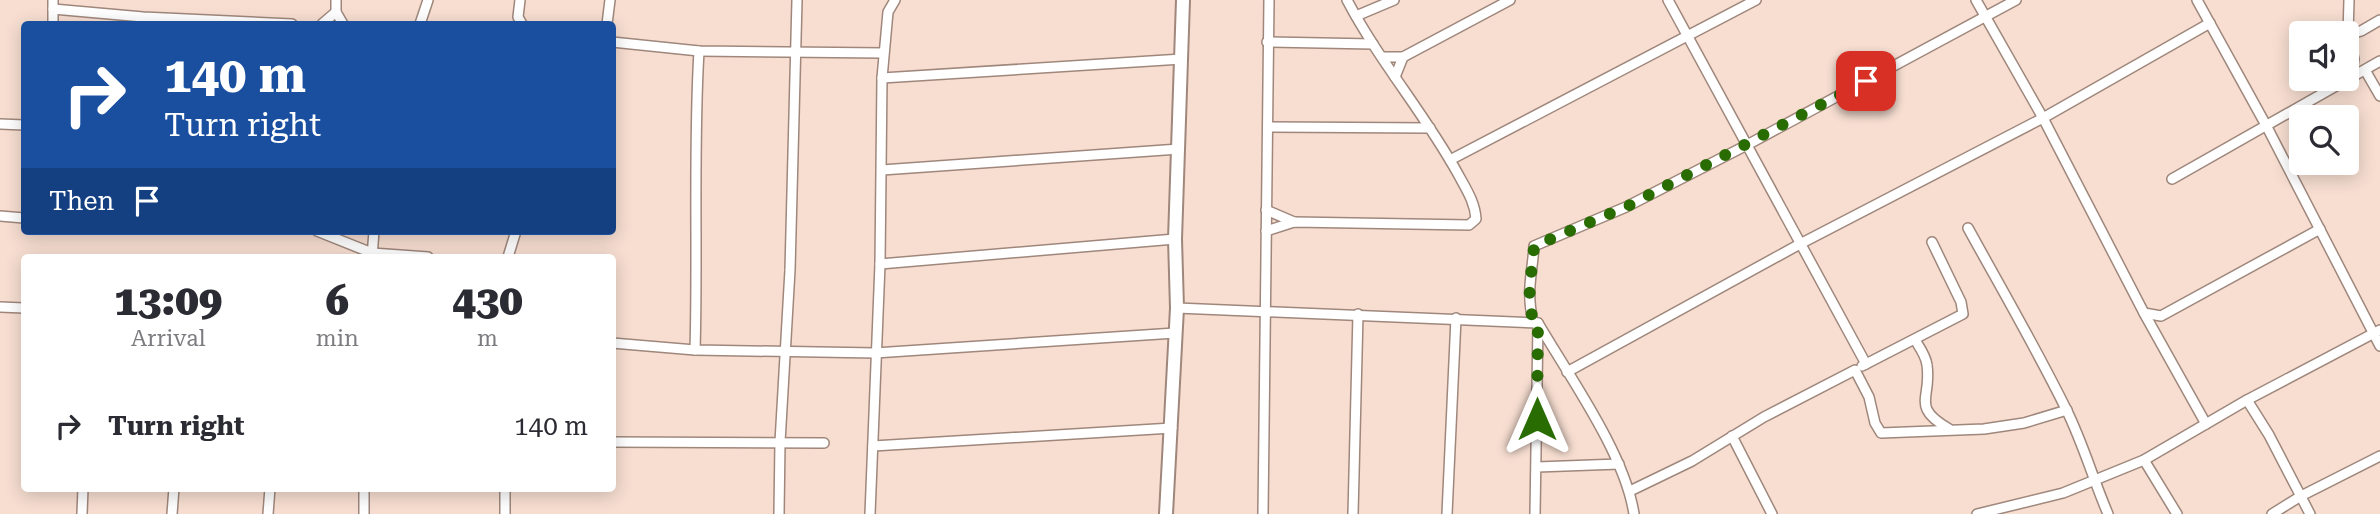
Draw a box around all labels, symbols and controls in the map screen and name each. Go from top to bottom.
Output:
map controls [2289,21,2359,175]
button: sound [2289,21,2359,91]
text: 140 m [164,47,306,104]
icon: right [49,49,140,140]
pin [1836,51,1896,111]
icon: arrive [1847,62,1885,100]
button: search [2289,105,2359,175]
text: Turn right [164,106,321,144]
icon: arrive [128,182,166,220]
text: Then [49,186,114,216]
text: 13:09 [114,276,222,325]
text: 6 [325,276,349,325]
text: 430 [452,276,523,325]
text: Arrival [131,325,206,352]
text: min [316,325,359,352]
text: m [477,325,498,352]
position arrow [1500,382,1574,456]
icon: right [49,407,87,445]
text: Turn right [108,411,244,441]
text: 140 m [514,411,588,441]

